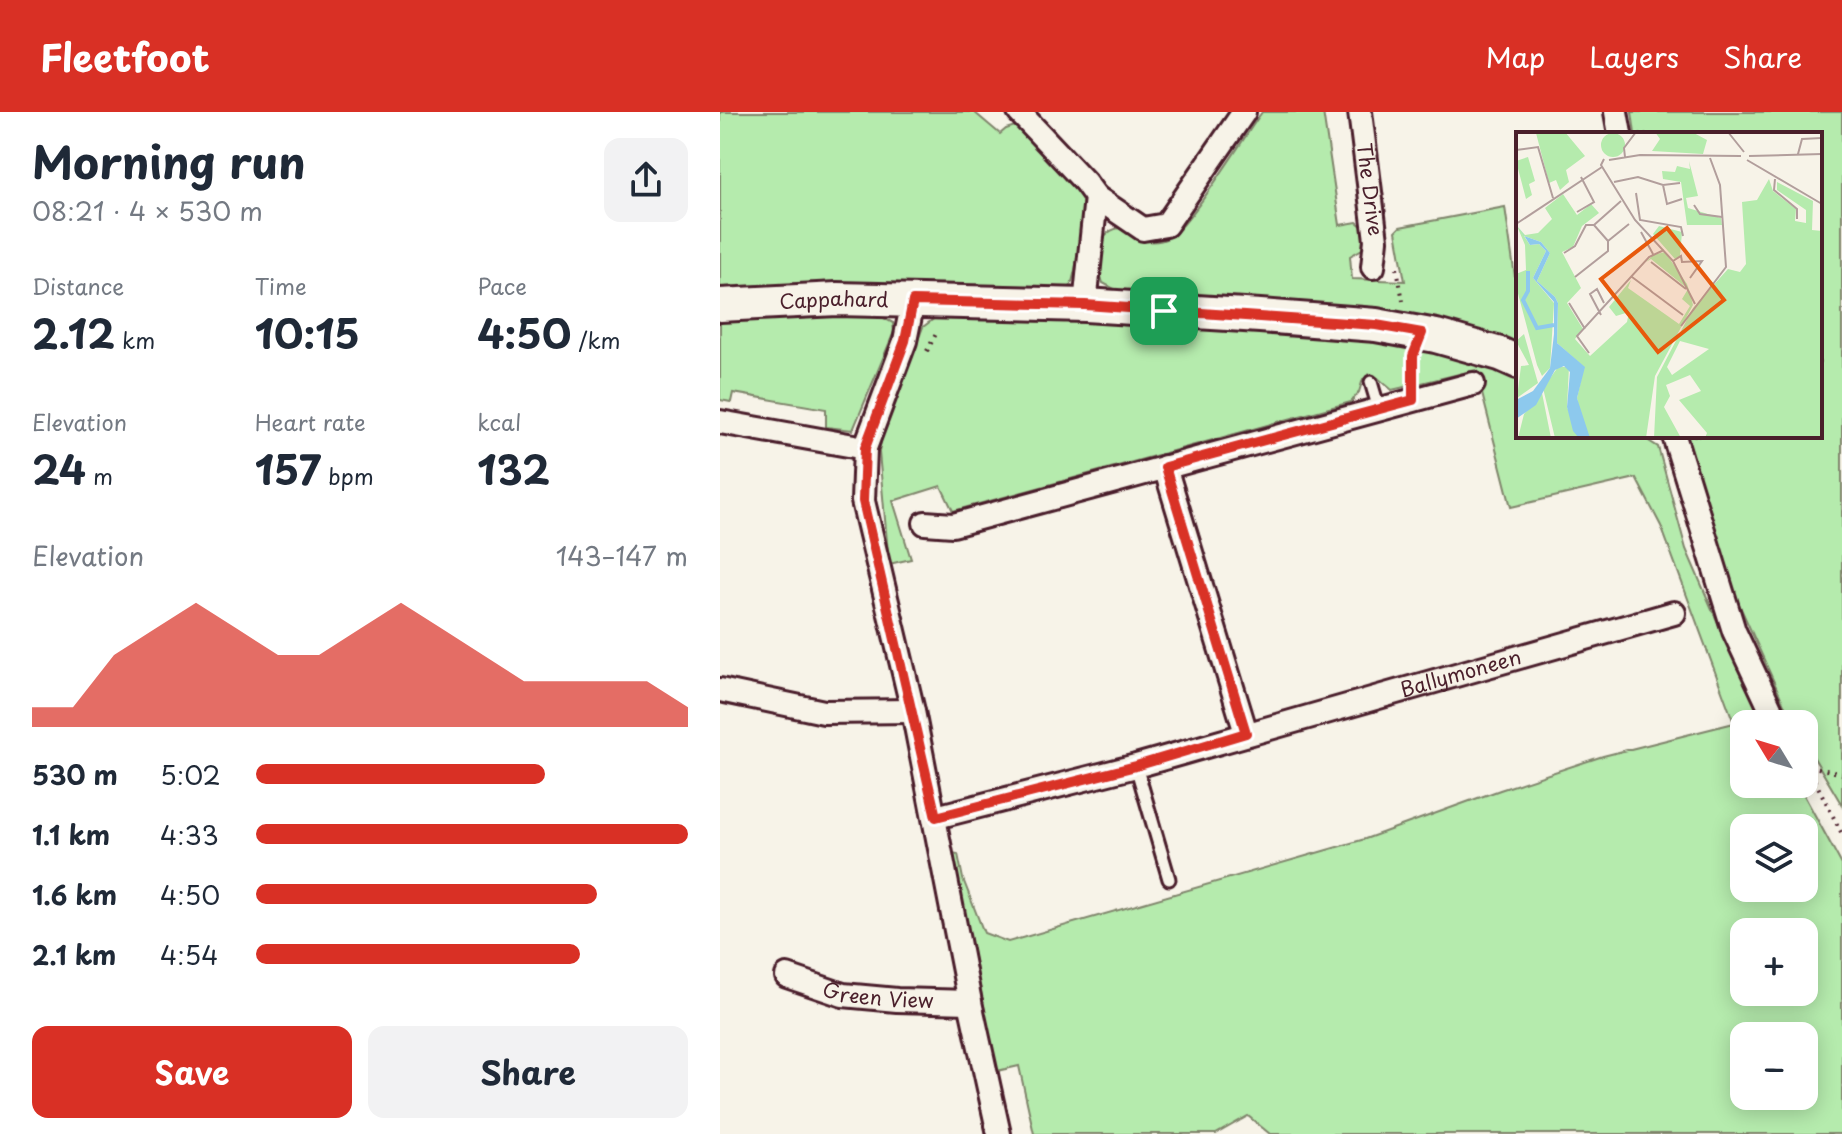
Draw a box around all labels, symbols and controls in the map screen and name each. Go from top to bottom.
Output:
text: Fleetfoot [40,28,210,85]
text: Map [1485,35,1545,78]
text: Layers [1589,35,1679,78]
text: Share [1723,35,1802,78]
text: Morning run [32,128,306,194]
inset map [1516,132,1822,438]
button: share [604,138,688,222]
street label: The Drive [1350,141,1391,237]
text: 08:21 · 4 × 530 m [32,191,263,230]
text: Distance [32,269,124,302]
text: Time [255,269,307,302]
text: Pace [477,269,527,302]
pin [1130,277,1198,345]
street label: Cappahard [779,283,889,316]
icon: arrive [1142,289,1186,333]
text: 2.12 [32,302,115,363]
text: 10:15 [255,302,360,363]
text: 4:50 [477,302,571,363]
text: km [115,323,155,356]
text: /km [571,323,621,356]
text: Elevation [32,405,127,438]
text: Heart rate [255,405,366,438]
text: kcal [477,405,521,438]
text: 24 [32,438,86,499]
text: 157 [255,438,321,499]
text: 132 [477,438,550,499]
text: m [86,459,113,492]
text: bpm [321,459,374,492]
text: Elevation [32,536,144,575]
text: 143–147 m [556,536,688,575]
street label: Ballymoneen [1397,641,1524,704]
north arrow [1730,710,1818,798]
map controls [1730,710,1818,1110]
text: 530 m [32,755,118,794]
text: 5:02 [160,755,221,794]
button: layers [1730,814,1818,902]
text: 1.1 km [32,815,110,854]
text: 4:33 [160,815,219,854]
text: 1.6 km [32,875,117,914]
text: 4:50 [160,875,220,914]
button: + [1730,918,1818,1006]
text: 2.1 km [32,935,116,974]
text: 4:54 [160,935,219,974]
street label: Green View [819,973,934,1015]
button: − [1730,1022,1818,1110]
button: Save [32,1026,352,1118]
button: Share [368,1026,688,1118]

